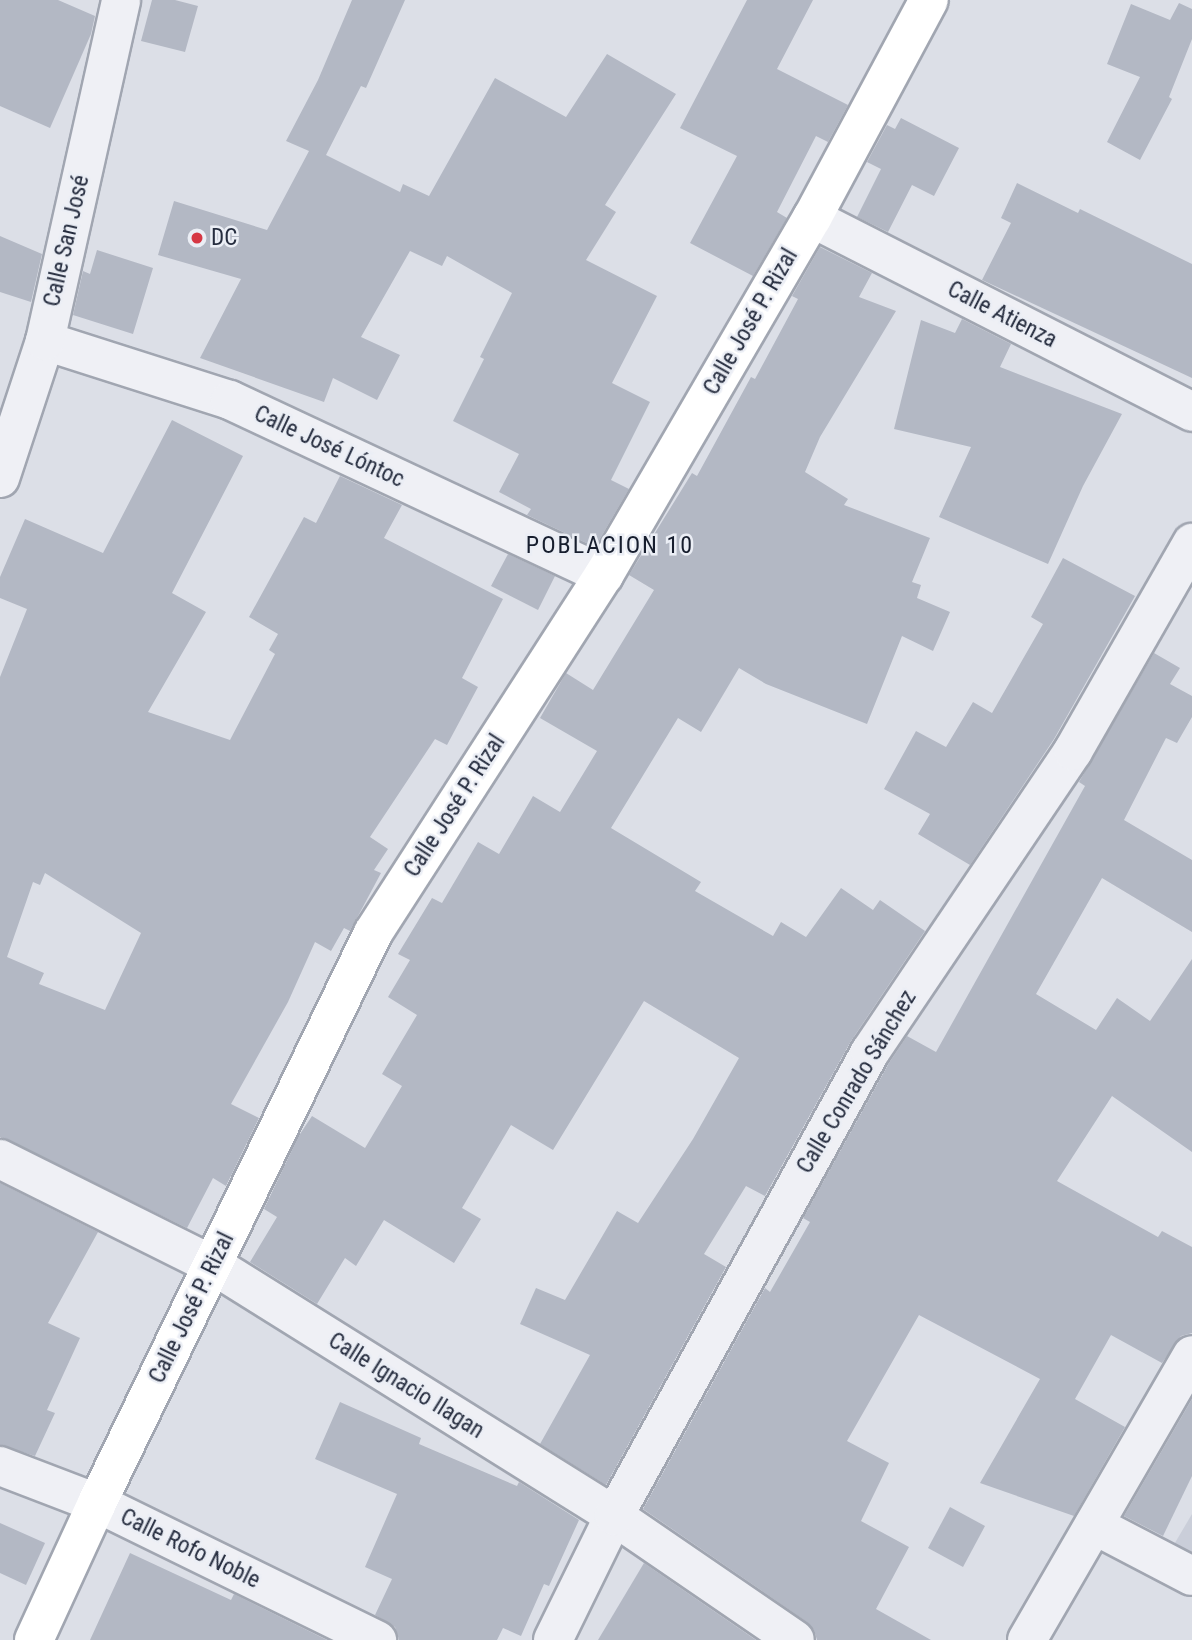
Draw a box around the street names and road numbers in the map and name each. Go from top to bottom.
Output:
street label: Calle San José [38,173,96,309]
street label: Calle José P. Rizal [698,244,804,400]
street label: Calle Atienza [943,276,1061,354]
street label: Calle José Lóntoc [250,400,408,494]
street label: Calle José P. Rizal [399,730,511,882]
street label: Calle Conrado Sánchez [791,985,923,1179]
street label: Calle José P. Rizal [144,1228,240,1388]
street label: Calle Ignacio Ilagan [323,1327,489,1445]
street label: Calle Rofo Noble [116,1503,264,1595]

